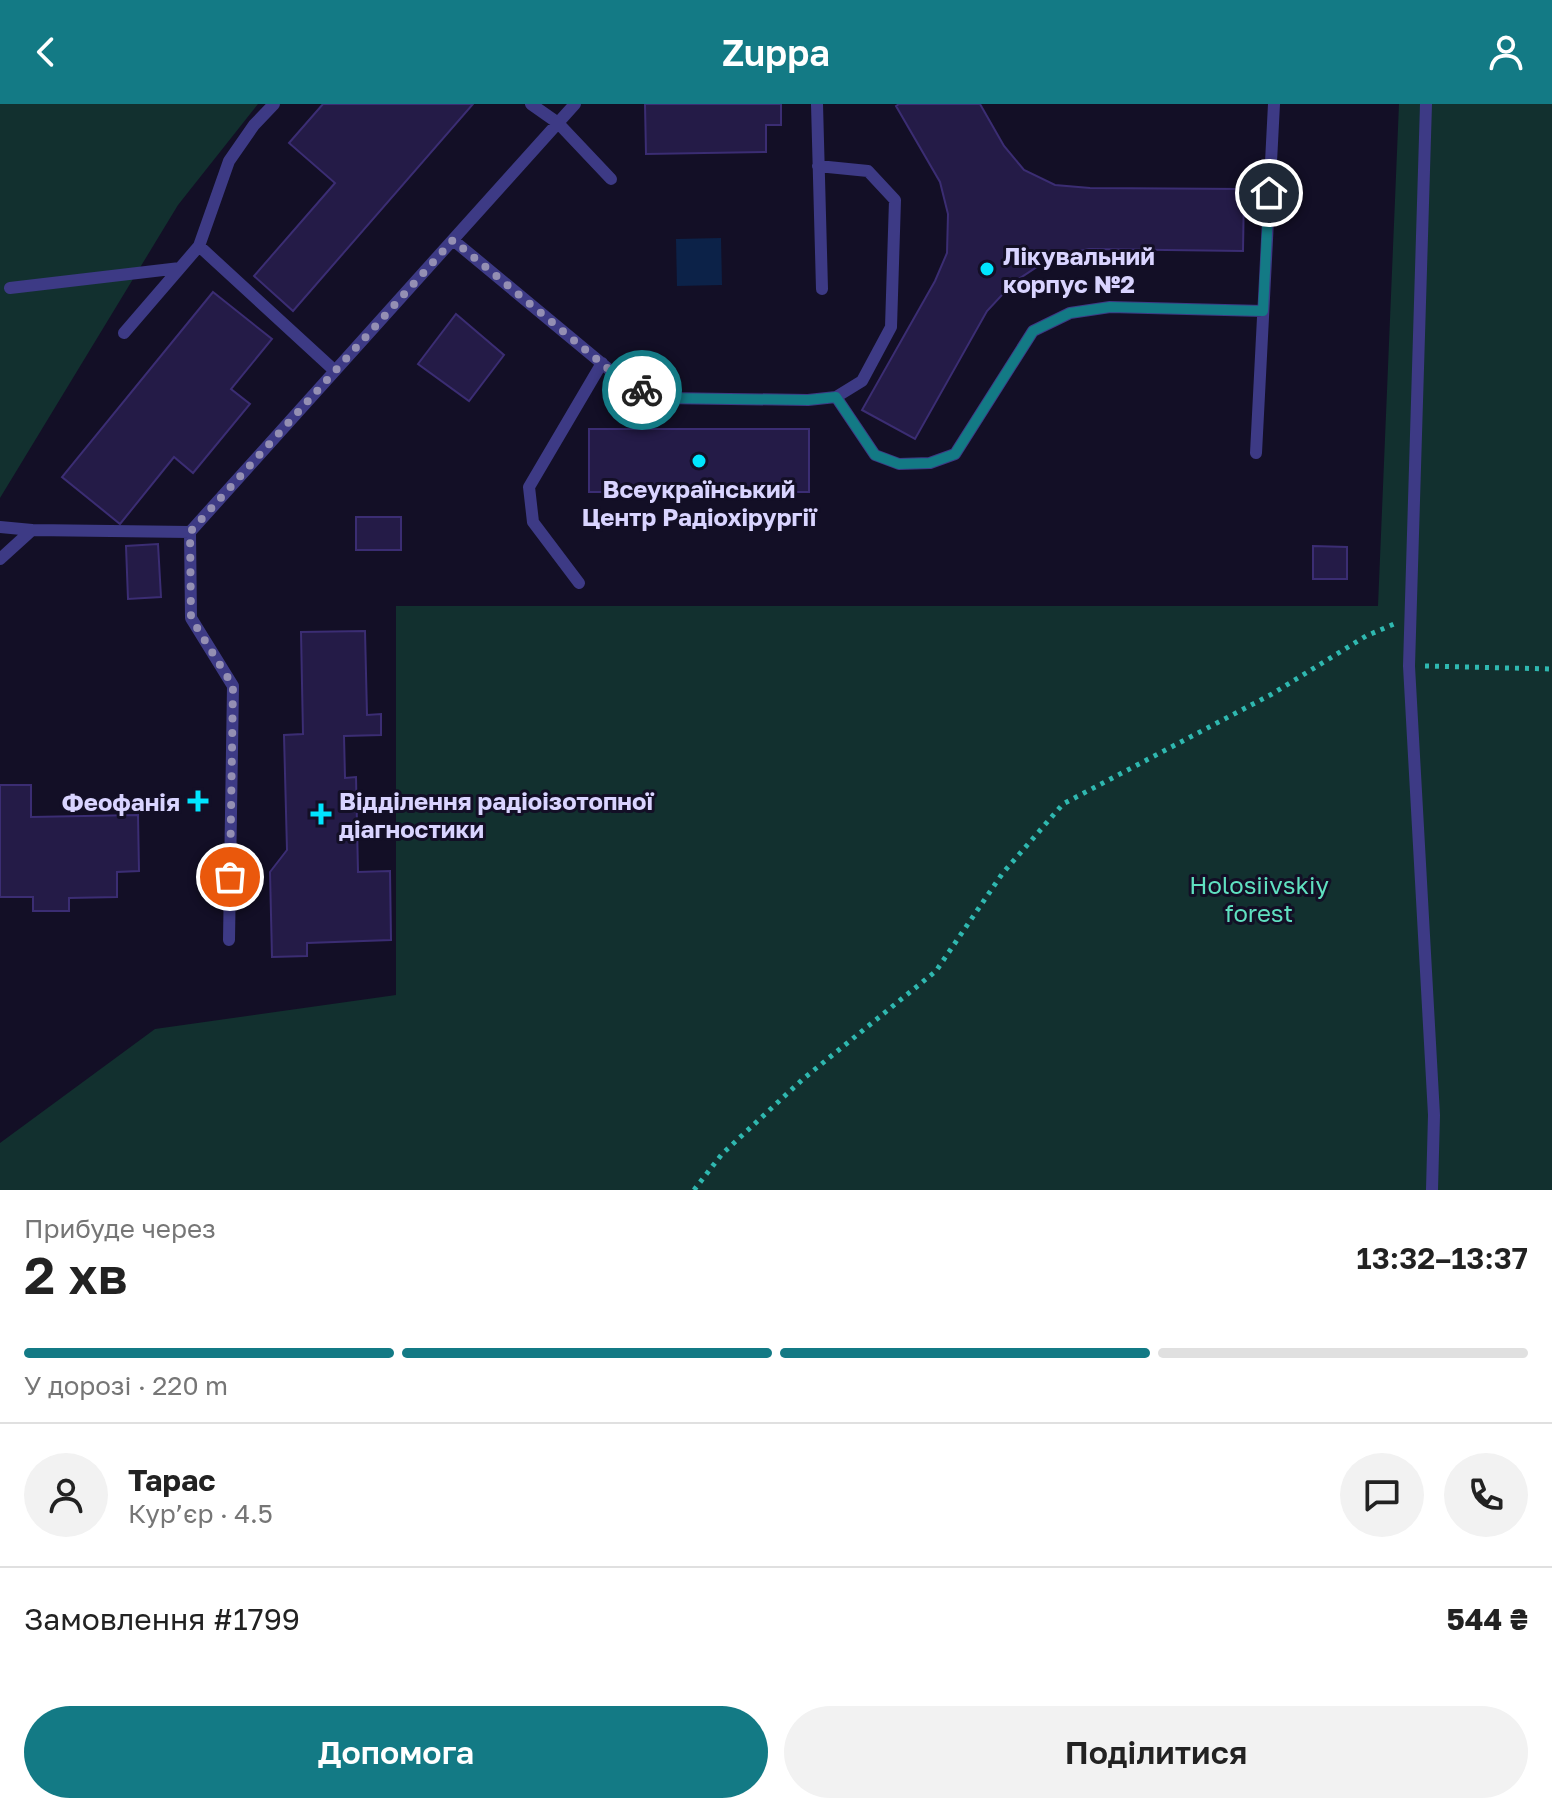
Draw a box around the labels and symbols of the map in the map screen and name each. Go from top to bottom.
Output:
pin [1235,159,1303,227]
place label: Лікувальний корпус №2 [1003,241,1155,298]
marker: Лікувальний корпус №2 [978,260,996,278]
courier [602,350,682,430]
marker: Всеукраїнський Центр Радіохірургії [690,452,708,470]
place label: Всеукраїнський Центр Радіохірургії [582,474,818,531]
place label: Відділення радіоізотопної діагностики [339,786,654,843]
place label: Феофанія [61,787,180,816]
marker: Феофанія [187,790,209,812]
marker: Відділення радіоізотопної діагностики [310,803,332,825]
pin [196,843,264,911]
park label: Holosiivskiy forest [1189,870,1329,927]

